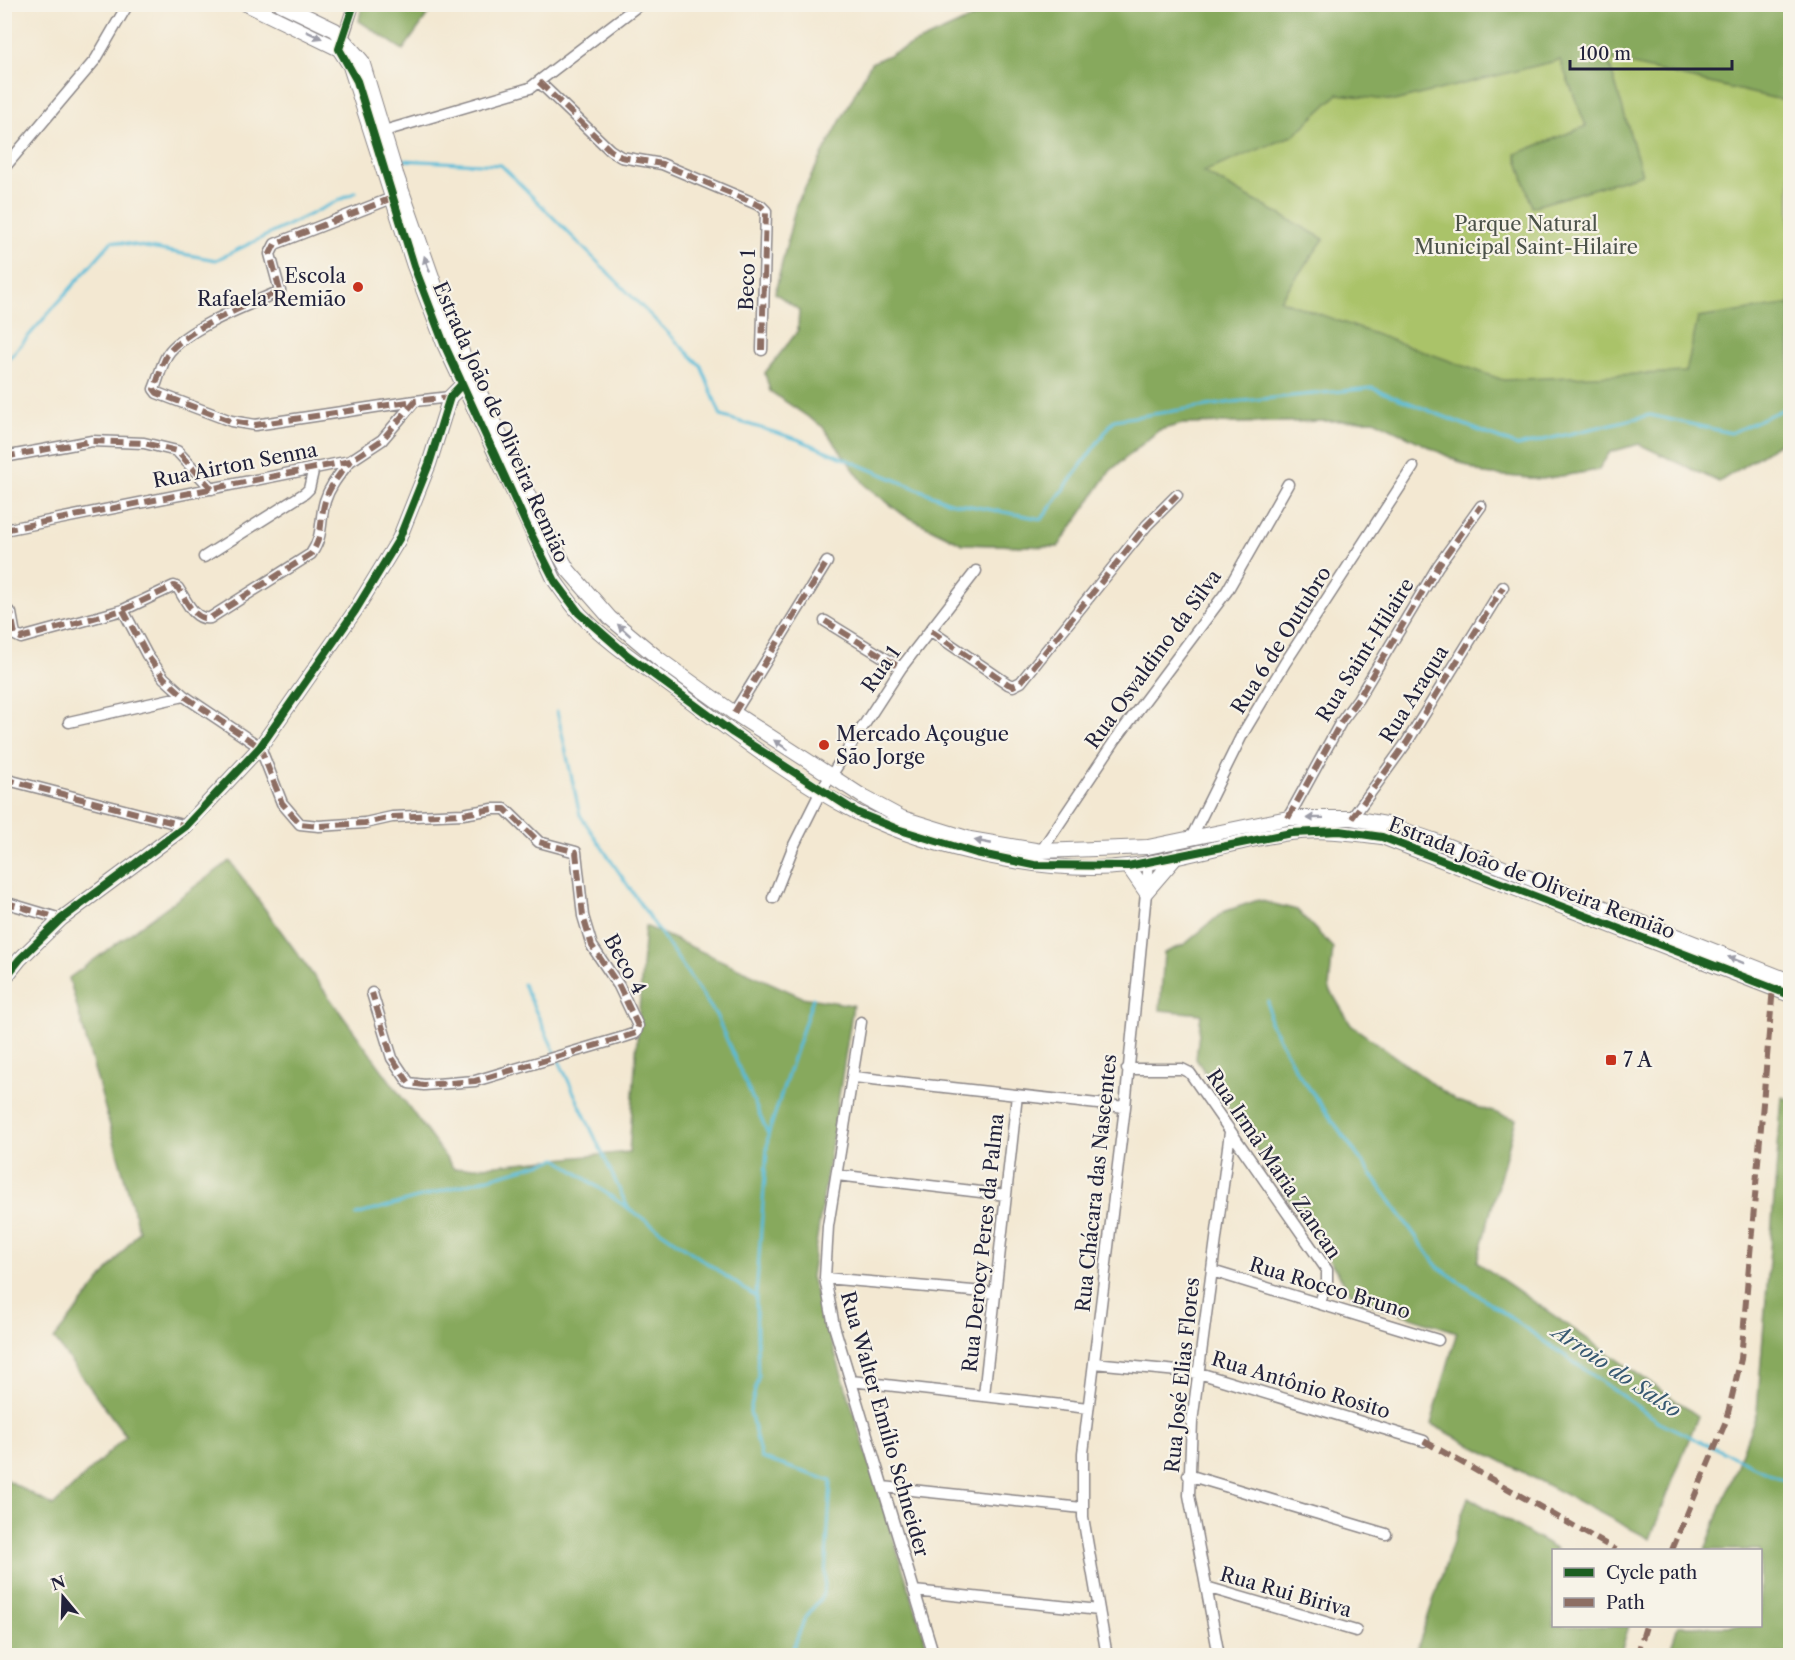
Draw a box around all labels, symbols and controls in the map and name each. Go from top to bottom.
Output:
one-way arrow [305,30,323,40]
scale bar [1570,33,1732,71]
text: 100 m [1579,43,1631,65]
park label: Parque Natural Municipal Saint-Hilaire [1414,212,1638,259]
street label: Beco 1 [734,248,760,311]
one-way arrow [422,255,432,273]
place label: Escola Rafaela Remião [197,264,346,311]
street label: Estrada João de Oliveira Remião [428,278,574,566]
marker: Escola Rafaela Remião [351,280,365,294]
street label: Rua Airton Senna [151,437,320,493]
street label: Rua 6 de Outubro [1226,562,1336,718]
street label: Rua Osvaldino da Silva [1080,564,1226,753]
street label: Rua Saint-Hilaire [1311,574,1419,726]
one-way arrow [616,623,631,637]
street label: Rua Araqua [1375,640,1454,747]
street label: Rua 1 [857,641,906,697]
place label: Mercado Açougue São Jorge [836,722,1009,769]
marker: Mercado Açougue São Jorge [817,738,831,752]
one-way arrow [773,739,790,750]
street label: Estrada João de Oliveira Remião [1385,812,1679,944]
one-way arrow [1306,813,1325,823]
one-way arrow [973,837,992,846]
street label: Beco 4 [599,930,651,998]
one-way arrow [1727,955,1745,965]
place label: 7 A [1623,1048,1653,1072]
street label: Rua Chácara das Nascentes [1071,1053,1121,1313]
marker: 7 A [1604,1053,1618,1067]
street label: Rua Irmã Maria Zancan [1202,1065,1347,1264]
street label: Rua Derocy Peres da Palma [957,1112,1009,1374]
street label: Rua Rocco Bruno [1246,1252,1414,1324]
street label: Rua José Elias Flores [1160,1276,1204,1474]
street label: Rua Walter Emílio Schneider [836,1289,935,1560]
water label: Arroio do Salso [1546,1317,1686,1423]
street label: Rua Antônio Rosito [1209,1346,1393,1424]
legend [1552,1549,1762,1627]
street label: Rua Rui Biriva [1217,1562,1355,1622]
text: Cycle path [1606,1562,1697,1584]
north arrow [33,1567,93,1627]
text: N [48,1571,68,1595]
text: Path [1606,1592,1645,1614]

